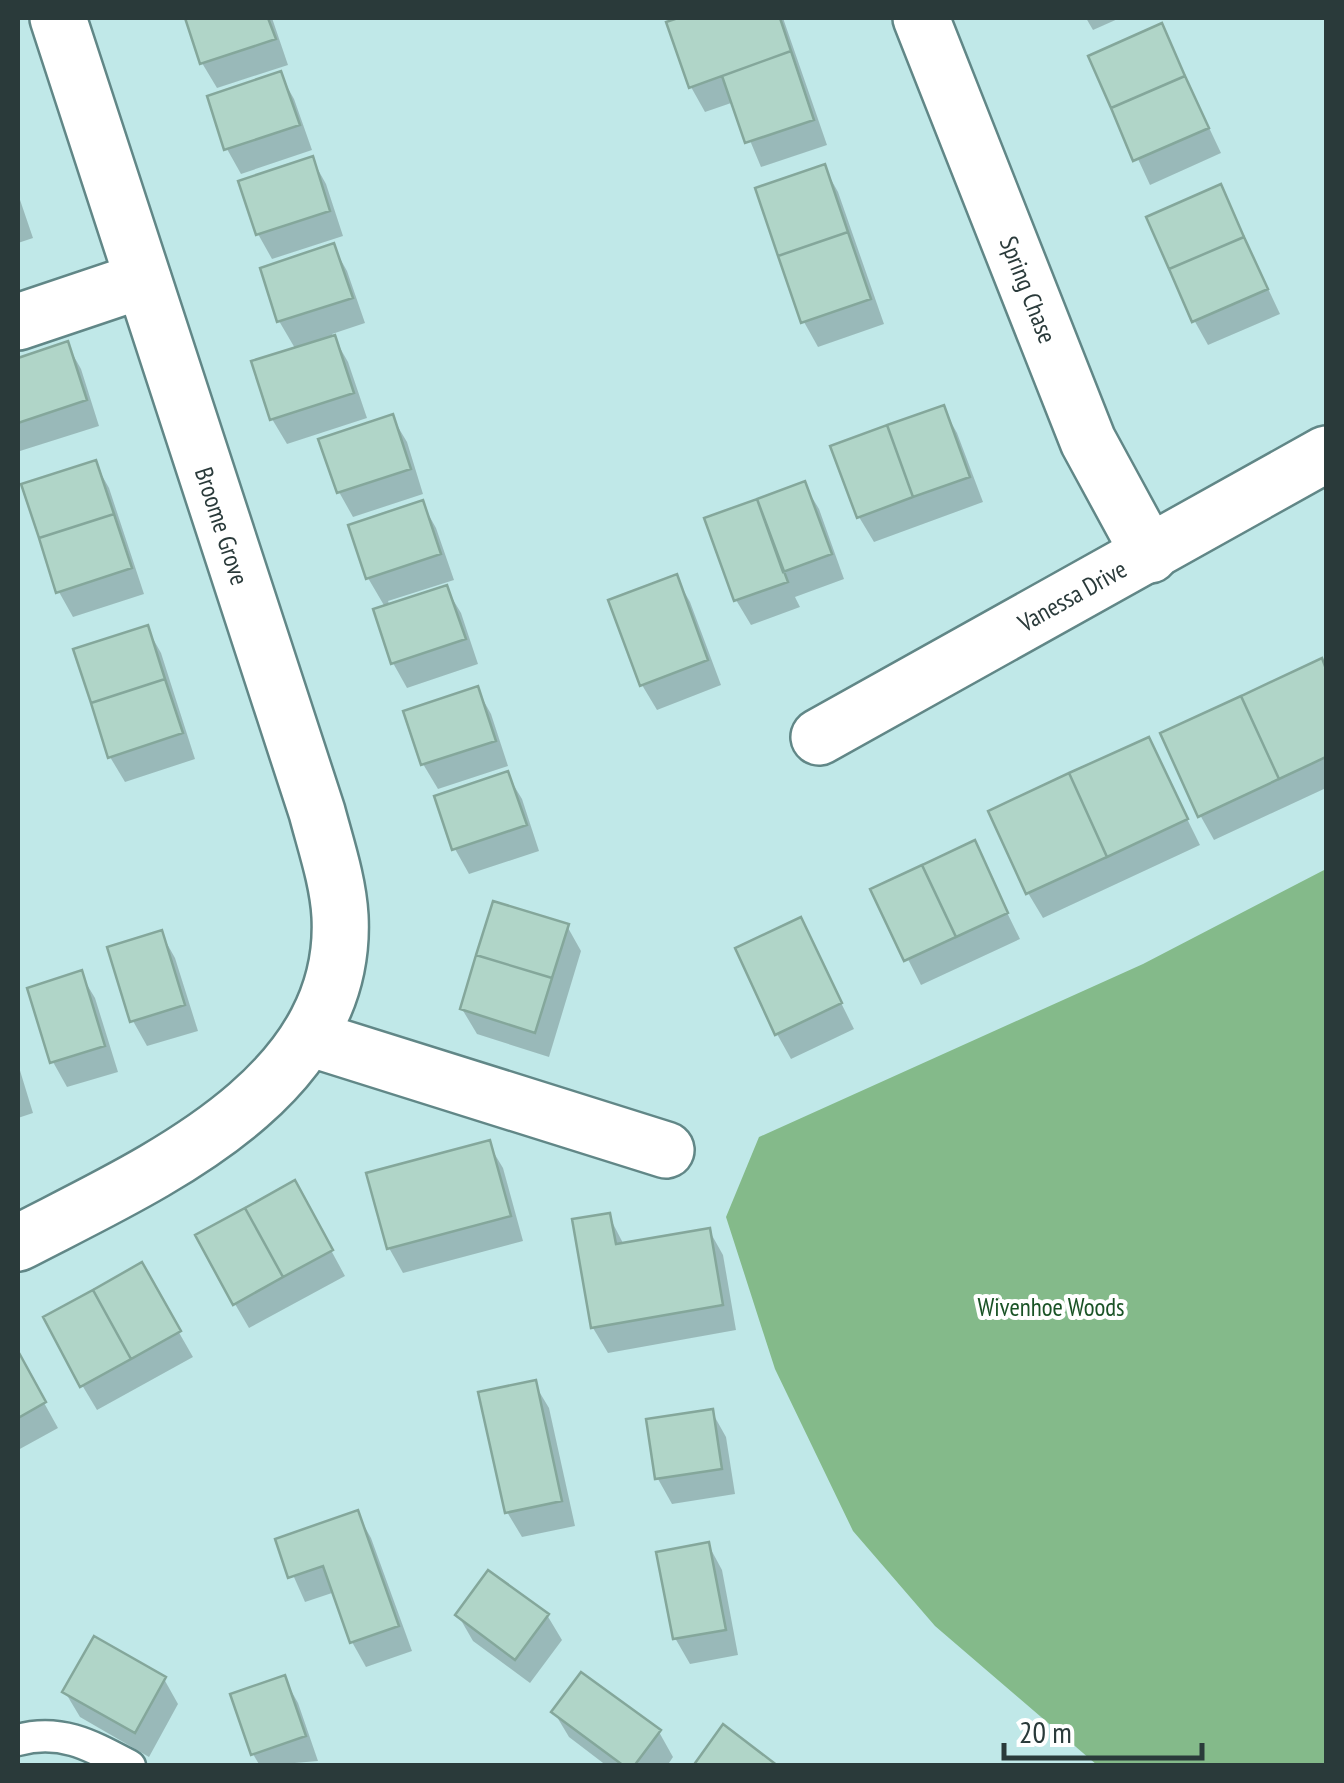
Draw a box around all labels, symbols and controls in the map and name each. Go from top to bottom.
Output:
street label: Spring Chase [993,232,1064,348]
street label: Broome Grove [188,463,256,589]
street label: Vanessa Drive [1011,553,1132,639]
park label: Wivenhoe Woods [977,1291,1125,1323]
scale bar [1004,1698,1202,1760]
text: 20 m [1019,1712,1072,1751]

